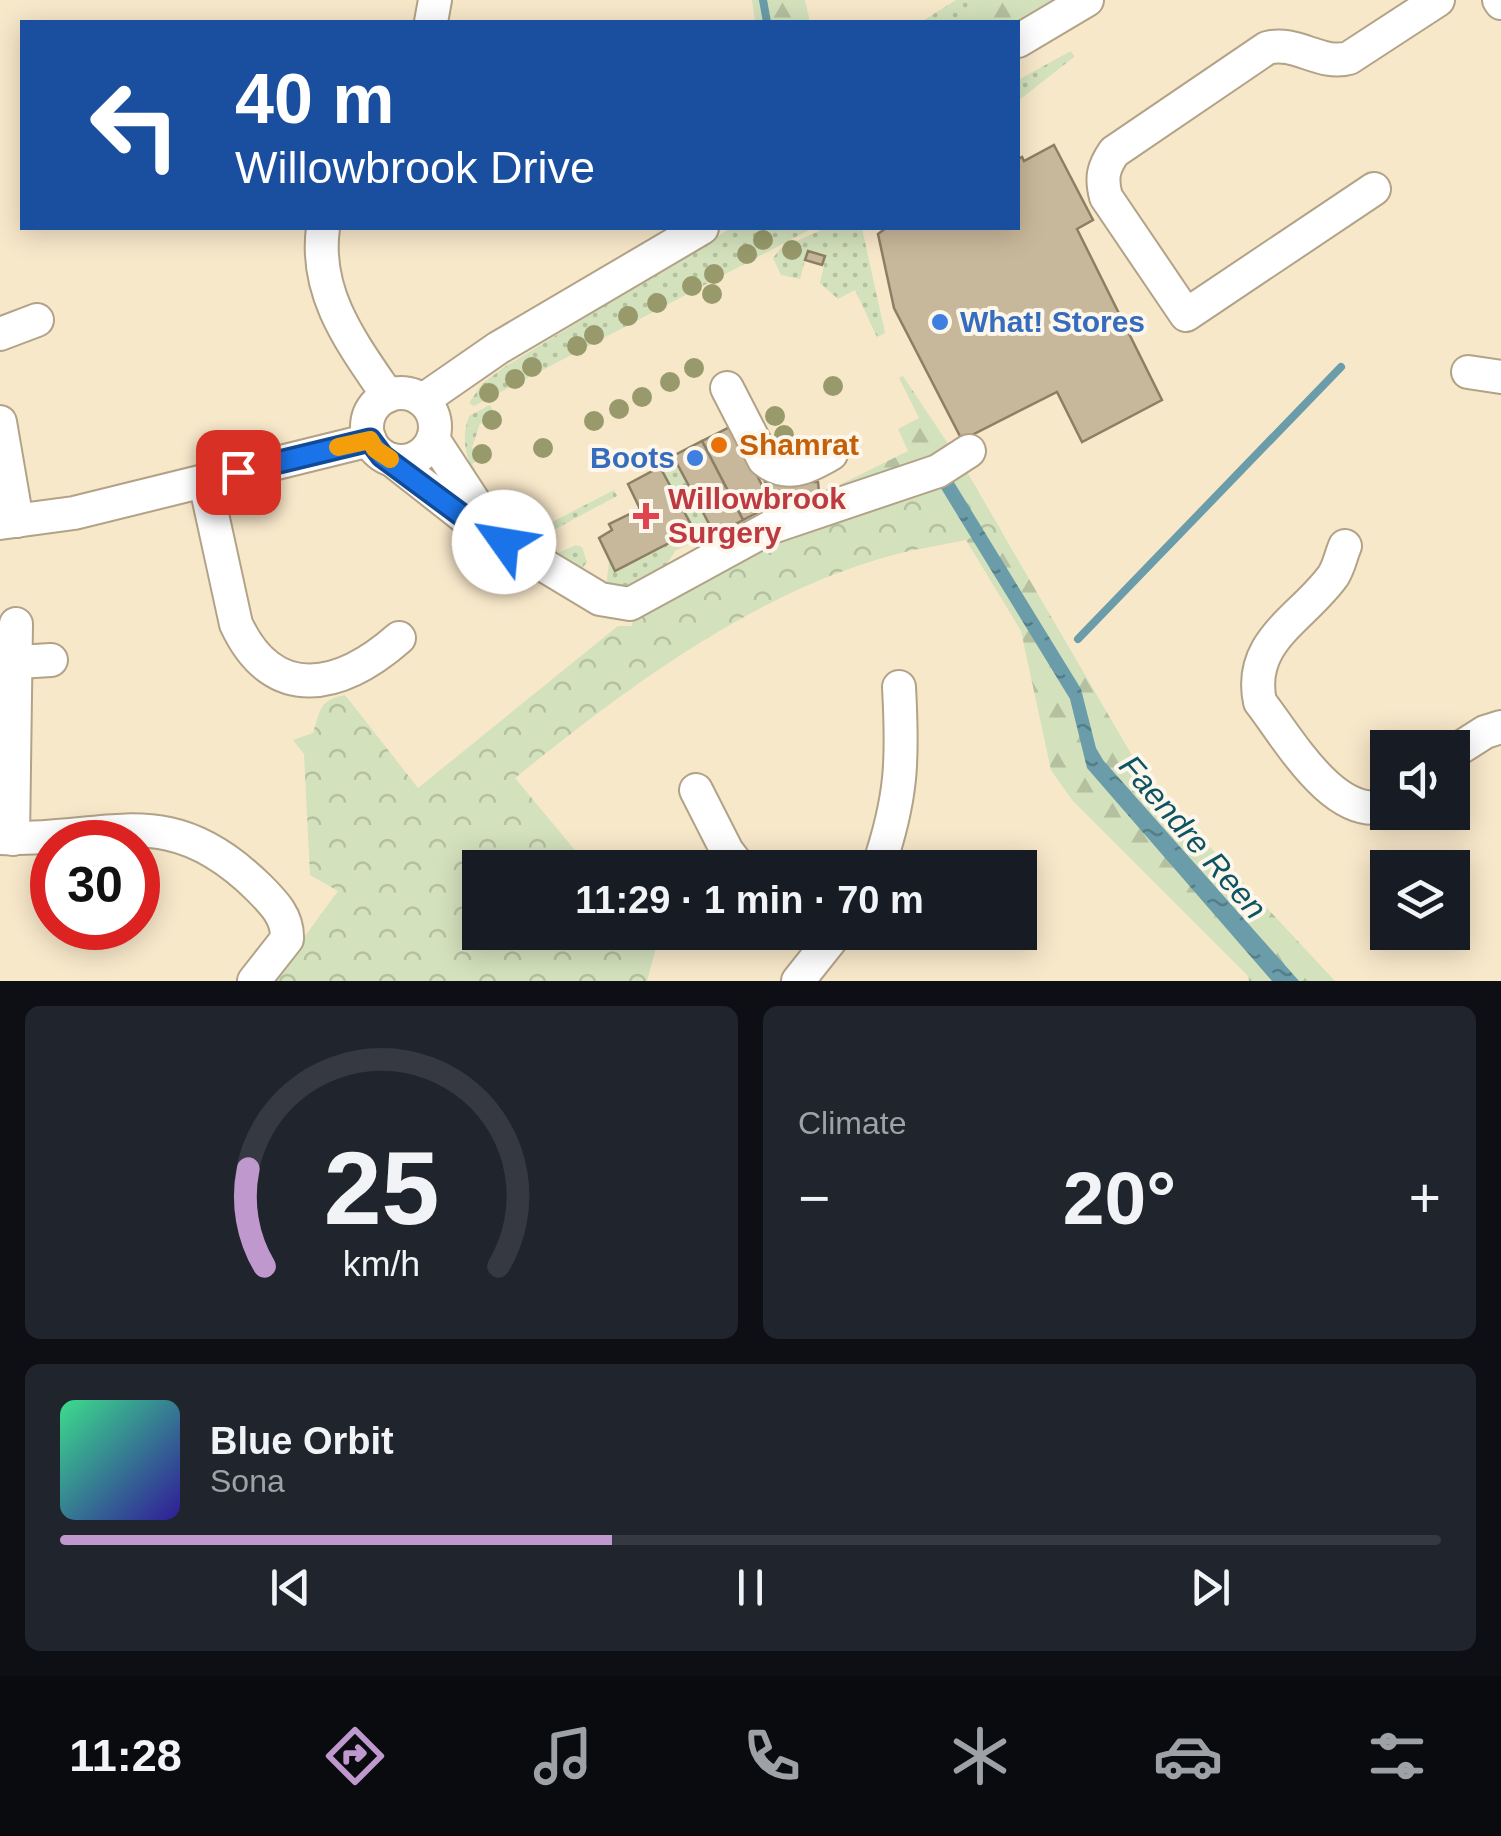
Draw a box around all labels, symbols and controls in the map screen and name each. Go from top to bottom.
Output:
icon: left [70,60,200,190]
text: 40 m [235,60,395,138]
text: Willowbrook Drive [235,142,595,193]
place label: What! Stores [960,305,1145,338]
marker: What! Stores [929,311,951,333]
place label: Shamrat [739,428,859,461]
pin [196,430,281,515]
marker: Shamrat [708,434,730,456]
place label: Boots [590,441,675,474]
icon: arrive [211,445,266,500]
marker: Boots [684,447,706,469]
place label: Willowbrook Surgery [668,482,846,549]
position arrow [452,490,556,594]
marker: Willowbrook Surgery [633,503,659,529]
map controls [1370,730,1470,950]
button: sound [1370,730,1470,830]
water label: Faendre Reen [1112,748,1274,926]
speed limit sign: 30 [30,820,160,950]
button: layers [1370,850,1470,950]
text: 11:29 · 1 min · 70 m [575,879,924,921]
text: Climate [798,1105,906,1141]
text: 25 [324,1130,439,1246]
text: 20° [1063,1156,1176,1240]
text: − [798,1167,830,1229]
text: + [1409,1167,1441,1229]
text: km/h [343,1244,420,1284]
text: Blue Orbit [210,1420,394,1462]
text: Sona [210,1463,285,1499]
icon: previous [263,1560,318,1615]
icon: pause [723,1560,778,1615]
icon: next [1183,1560,1238,1615]
icon: directions [320,1721,390,1791]
icon: music [528,1721,598,1791]
icon: phone [737,1721,807,1791]
icon: climate [945,1721,1015,1791]
icon: car [1153,1721,1223,1791]
icon: filters [1362,1721,1432,1791]
text: 11:28 [69,1730,182,1781]

